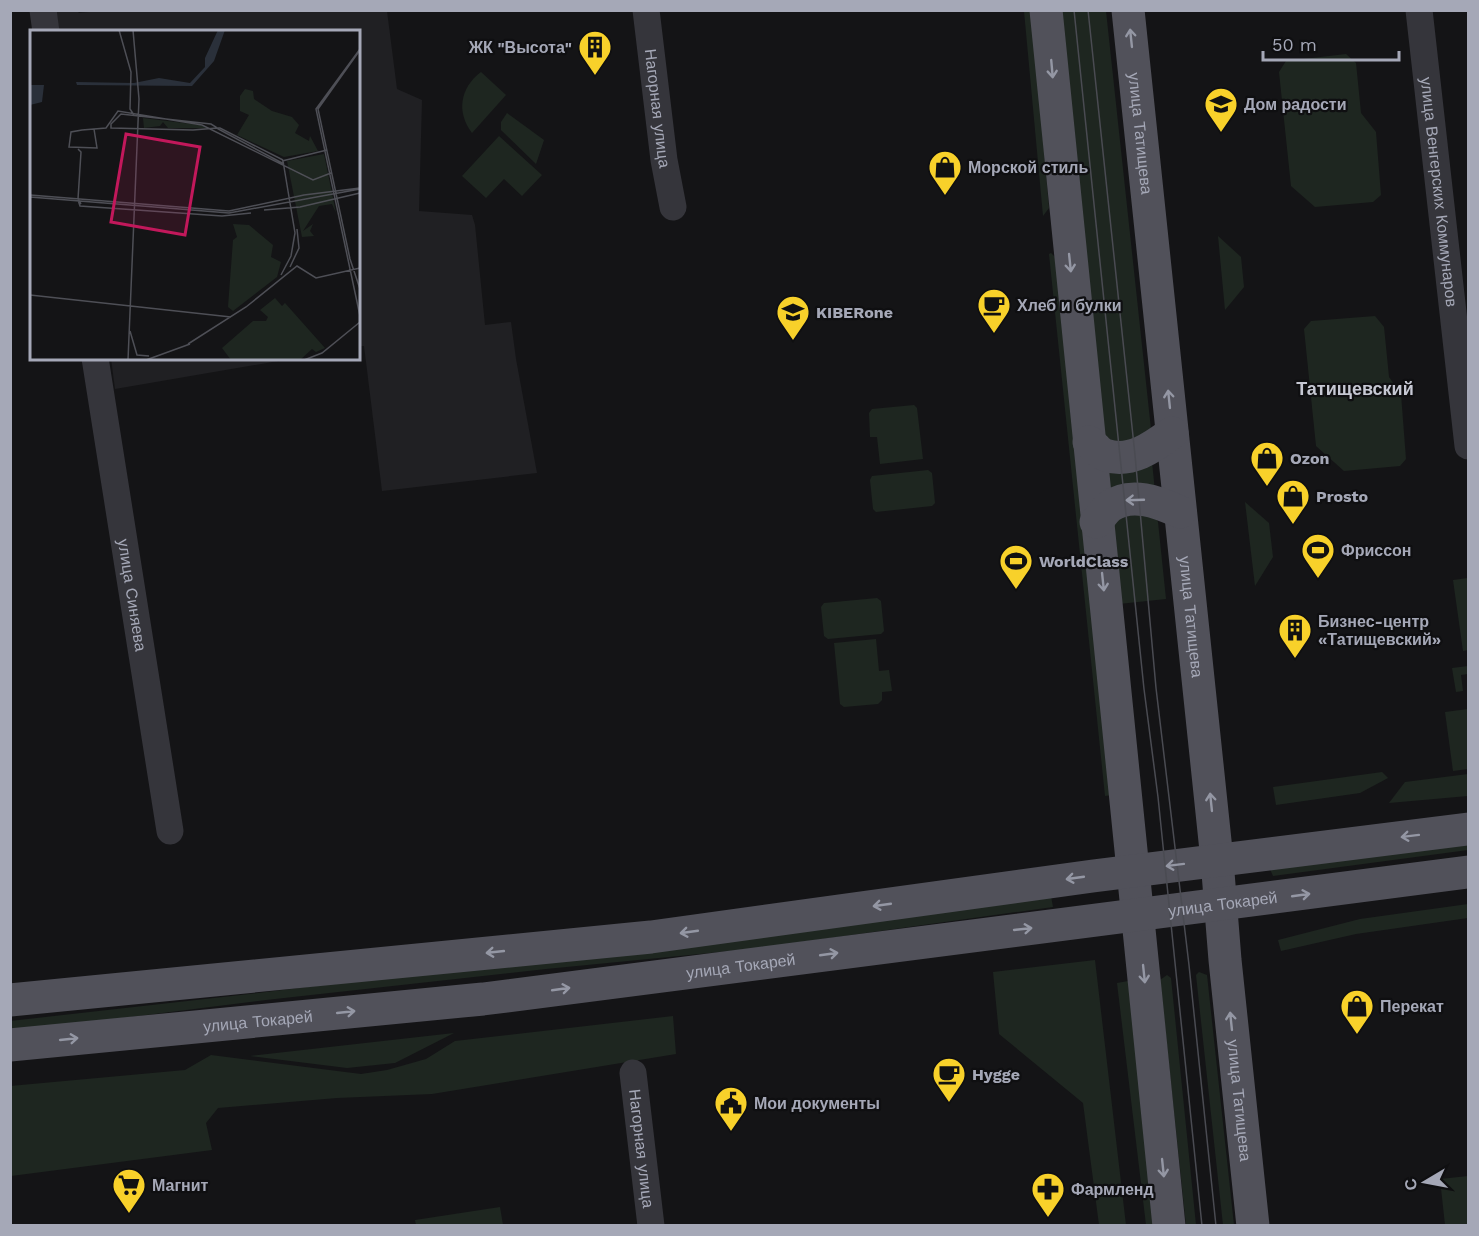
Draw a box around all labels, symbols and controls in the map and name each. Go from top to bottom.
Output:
scale bar [1263,24,1400,62]
building icon: ЖК "Высота" [577,29,613,76]
one-way arrow [1125,29,1136,48]
inset map [30,30,360,360]
text: 50 m [1272,34,1317,55]
place label: ЖК "Высота" [468,38,572,57]
street label: Нагорная улица [641,48,675,170]
one-way arrow [1047,58,1058,78]
street label: улица Татищева [1125,71,1157,195]
street label: улица Венгерских Коммунаров [1417,76,1462,308]
school or university icon: Дом радости [1203,86,1239,133]
place label: Дом радости [1244,95,1347,114]
shop icon: Морской стиль [927,149,963,196]
place label: Морской стиль [968,158,1088,177]
one-way arrow [1065,252,1076,272]
cafe icon: Хлеб и булки [976,287,1012,334]
school or university icon: KIBERone [775,294,811,341]
place label: Хлеб и булки [1017,296,1122,315]
place label: KIBERone [816,303,893,322]
district label: Татищевский [1296,378,1414,399]
one-way arrow [1163,390,1174,409]
shop icon: Ozon [1249,440,1285,487]
place label: Ozon [1290,449,1329,468]
shop icon: Prosto [1275,478,1311,525]
place label: Prosto [1316,487,1369,506]
one-way arrow [1126,494,1146,506]
sports icon: Фриссон [1300,532,1336,579]
street label: улица Синяева [114,537,151,653]
place label: Фриссон [1341,541,1412,560]
sports icon: WorldClass [998,543,1034,590]
place label: WorldClass [1039,552,1129,571]
street label: улица Татищева [1176,555,1207,679]
one-way arrow [1098,572,1109,592]
building icon: Бизнес-центр «Татищевский» [1277,612,1313,659]
place label: Бизнес-центр «Татищевский» [1318,612,1441,649]
one-way arrow [1205,792,1216,812]
one-way arrow [1401,831,1421,842]
one-way arrow [1166,860,1186,871]
one-way arrow [1066,873,1086,884]
street label: улица Токарей [1167,887,1278,920]
one-way arrow [1290,889,1310,900]
one-way arrow [873,899,893,910]
one-way arrow [1012,924,1032,935]
one-way arrow [680,926,700,937]
one-way arrow [486,947,506,958]
one-way arrow [819,948,838,959]
street label: улица Токарей [685,949,796,982]
one-way arrow [1139,964,1150,984]
one-way arrow [551,983,570,994]
shop icon: Перекат [1339,988,1375,1035]
place label: Перекат [1380,997,1444,1016]
street label: улица Токарей [202,1006,313,1036]
one-way arrow [336,1006,356,1017]
one-way arrow [1226,1012,1237,1032]
one-way arrow [58,1033,78,1044]
street label: улица Татищева [1224,1038,1256,1162]
cafe icon: Hygge [931,1056,967,1103]
place label: Hygge [972,1065,1020,1084]
public building icon: Мои документы [713,1085,749,1132]
street label: Нагорная улица [625,1088,658,1209]
place label: Мои документы [754,1094,880,1113]
north arrow [1395,1152,1455,1212]
one-way arrow [1158,1158,1169,1178]
supermarket icon: Магнит [111,1167,147,1214]
pharmacy icon: Фармленд [1030,1171,1066,1218]
place label: Магнит [152,1176,209,1195]
text: С [1400,1177,1421,1192]
place label: Фармленд [1071,1180,1154,1199]

